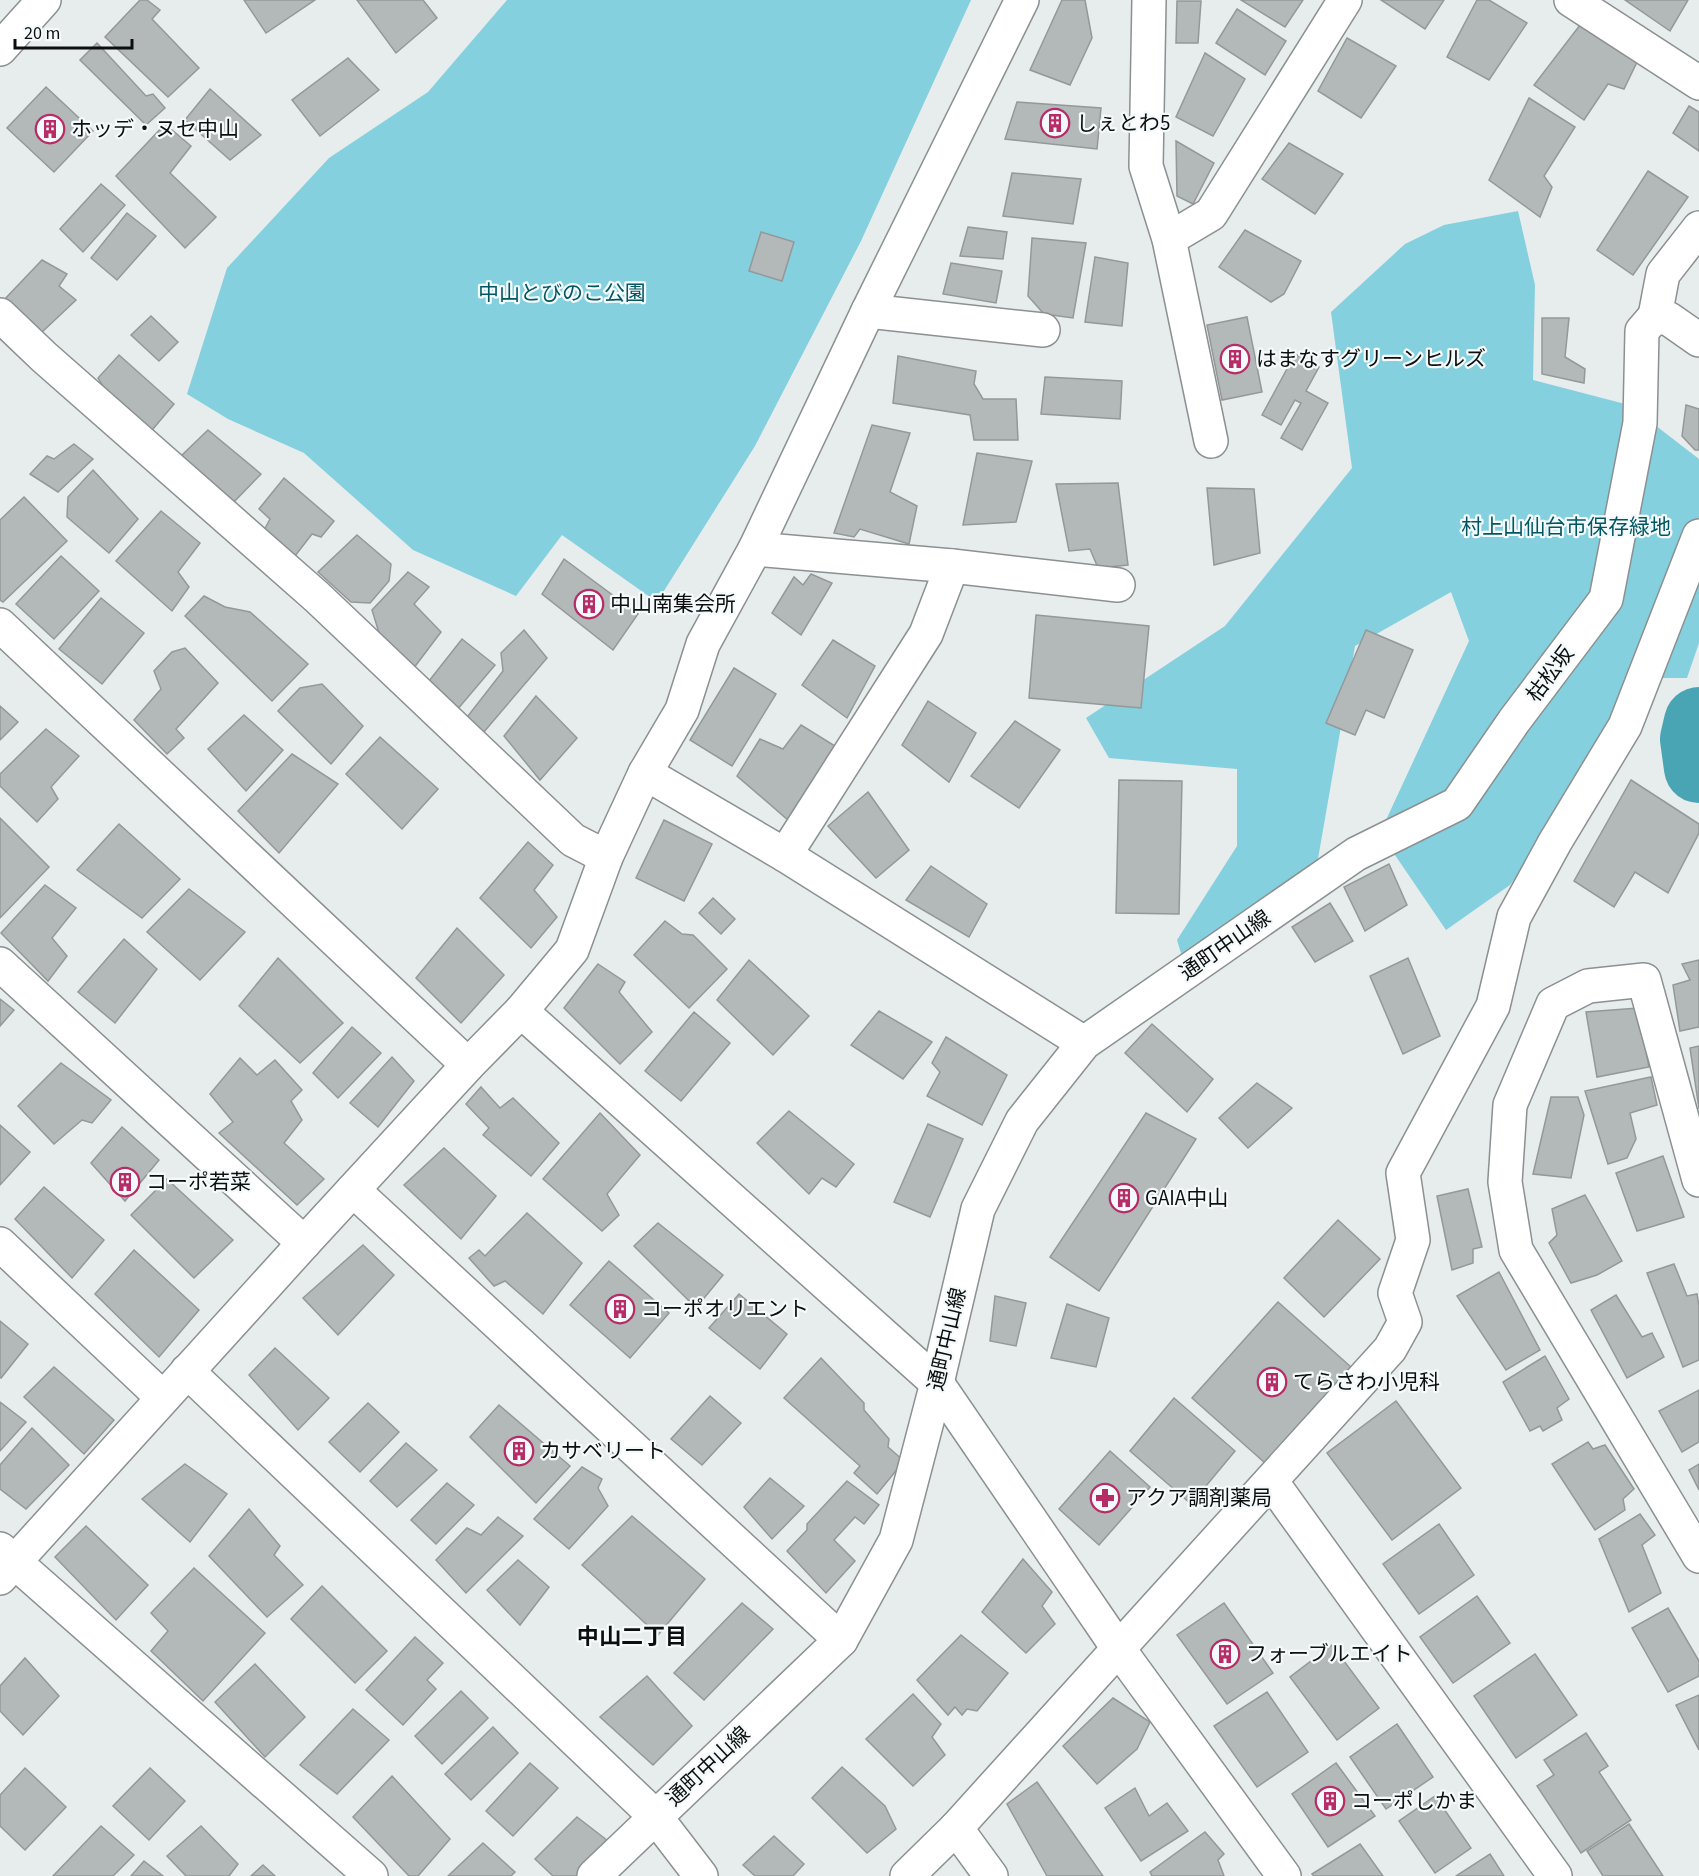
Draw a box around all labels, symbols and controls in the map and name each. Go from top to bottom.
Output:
scale bar [15,12,132,50]
text: 20 m [24,21,60,46]
building icon: しぇとわ5 [1039,107,1071,139]
place label: しぇとわ5 [1076,108,1170,138]
building icon: ホッデ・ヌセ中山 [34,113,66,145]
place label: ホッデ・ヌセ中山 [71,114,239,144]
park label: 中山とびのこ公園 [478,278,646,308]
building icon: はまなすグリーンヒルズ [1219,343,1251,375]
place label: はまなすグリーンヒルズ [1256,344,1486,374]
park label: 村上山仙台市保存緑地 [1461,512,1671,542]
building icon: 中山南集会所 [573,588,605,620]
place label: 中山南集会所 [610,589,736,619]
street label: 枯松坂 [1519,640,1581,708]
street label: 通町中山線 [1173,903,1277,987]
building icon: コーポ若菜 [109,1166,141,1198]
place label: コーポ若菜 [146,1167,251,1197]
building icon: GAIA中山 [1108,1182,1140,1214]
place label: GAIA中山 [1145,1183,1228,1213]
street label: 通町中山線 [921,1284,973,1394]
building icon: コーポオリエント [604,1293,636,1325]
place label: コーポオリエント [641,1294,809,1324]
building icon: てらさわ小児科 [1256,1366,1288,1398]
place label: てらさわ小児科 [1293,1367,1440,1397]
building icon: カサベリート [503,1435,535,1467]
place label: カサベリート [540,1436,666,1466]
pharmacy icon: アクア調剤薬局 [1089,1482,1121,1514]
place label: アクア調剤薬局 [1126,1483,1272,1513]
district label: 中山二丁目 [577,1621,687,1653]
building icon: フォーブルエイト [1209,1638,1241,1670]
place label: フォーブルエイト [1246,1639,1413,1669]
street label: 通町中山線 [659,1719,757,1813]
building icon: コーポしかま [1314,1785,1346,1817]
place label: コーポしかま [1351,1786,1477,1816]

